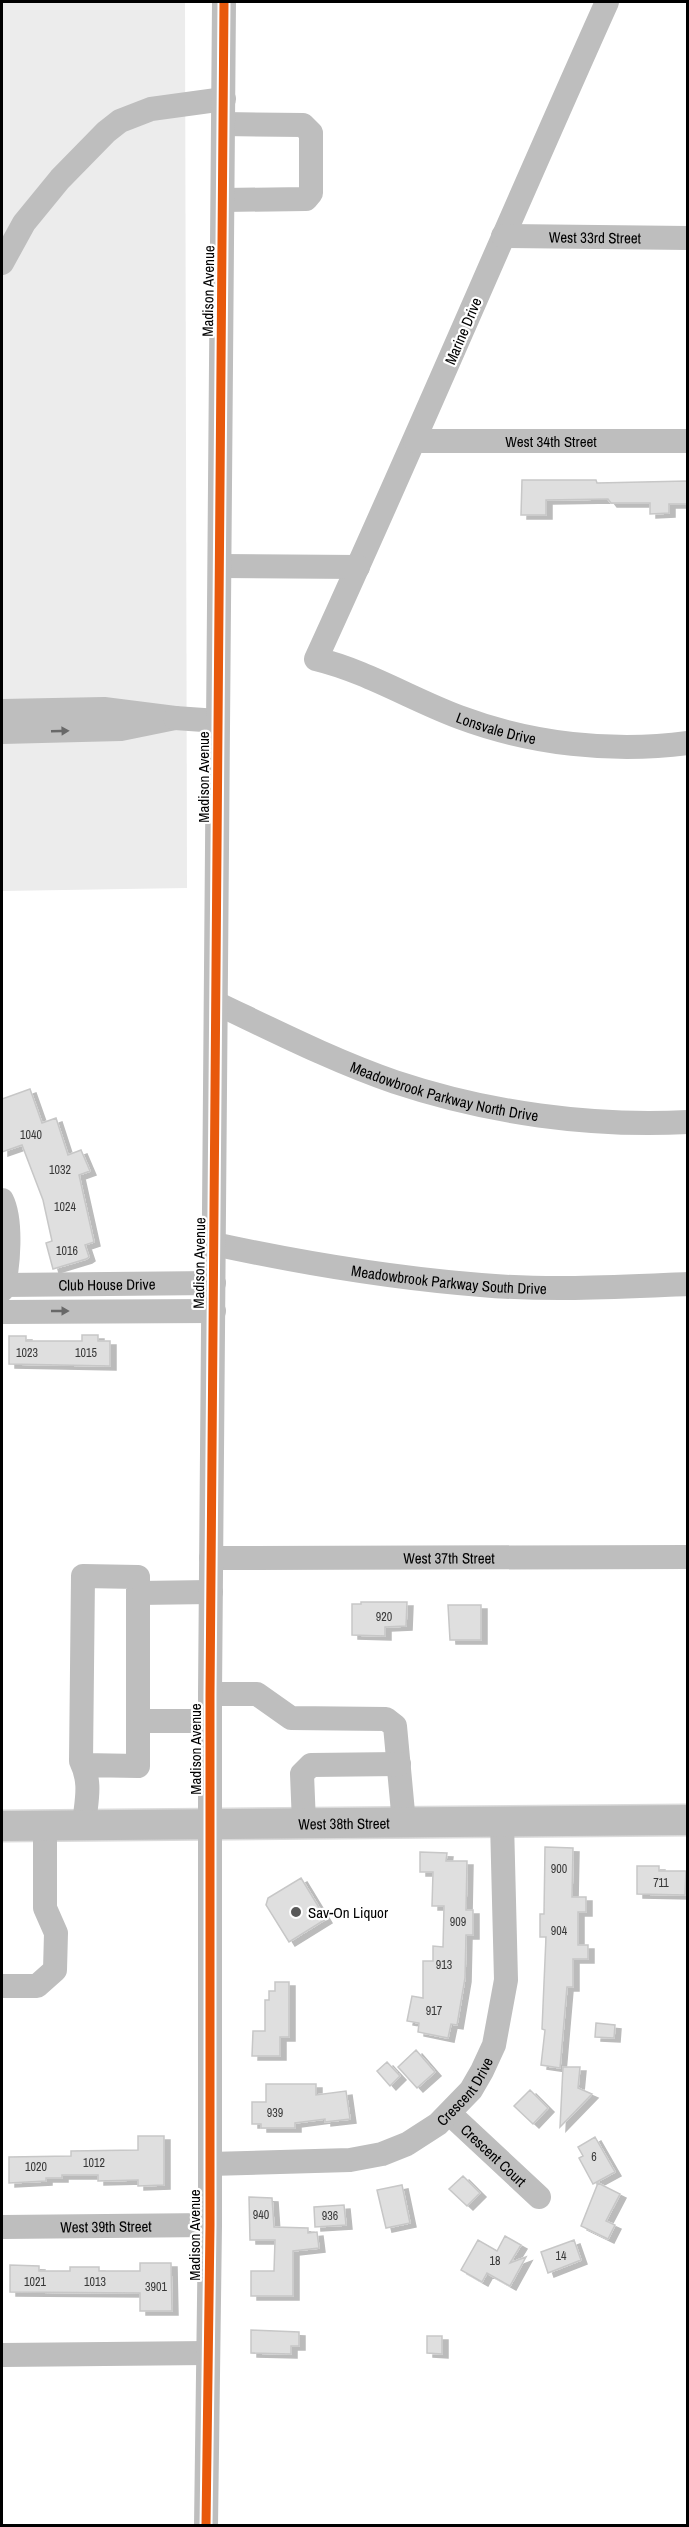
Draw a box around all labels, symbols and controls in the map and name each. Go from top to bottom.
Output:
street label: West 33rd Street [549,226,642,248]
street label: Madison Avenue [197,245,219,337]
street label: Marine Drive [439,294,487,368]
street label: West 34th Street [505,431,597,452]
street label: Lonsvale Drive [453,706,538,749]
one-way arrow [50,726,69,735]
street label: Madison Avenue [193,731,214,823]
street label: Meadowbrook Parkway North Drive [347,1056,540,1126]
house number: 1040 [20,1127,42,1143]
house number: 1032 [49,1162,71,1178]
house number: 1024 [54,1199,76,1215]
street label: Madison Avenue [188,1217,210,1309]
house number: 1016 [56,1243,78,1259]
street label: Meadowbrook Parkway South Drive [350,1259,547,1299]
street label: Club House Drive [58,1273,156,1295]
one-way arrow [50,1306,69,1316]
house number: 1023 [16,1345,38,1361]
house number: 1015 [75,1345,97,1361]
street label: West 37th Street [403,1547,495,1568]
house number: 920 [376,1609,392,1625]
street label: Madison Avenue [185,1703,206,1795]
street label: West 38th Street [298,1812,390,1834]
house number: 900 [551,1861,567,1877]
house number: 711 [653,1875,669,1891]
place label: Sav-On Liquor [308,1902,388,1923]
marker: Sav-On Liquor [289,1905,303,1919]
house number: 909 [450,1914,466,1930]
house number: 904 [551,1923,568,1939]
house number: 913 [436,1957,452,1973]
house number: 917 [426,2003,443,2019]
street label: Crescent Drive [432,2053,498,2130]
house number: 939 [267,2105,283,2121]
street label: Crescent Court [456,2119,532,2191]
house number: 6 [591,2149,597,2165]
house number: 1012 [83,2155,105,2171]
house number: 1020 [25,2159,47,2175]
street label: Madison Avenue [184,2189,205,2281]
house number: 940 [253,2207,269,2223]
house number: 936 [322,2208,338,2224]
street label: West 39th Street [60,2215,152,2237]
house number: 14 [556,2248,567,2264]
house number: 18 [490,2253,500,2269]
house number: 1021 [24,2274,46,2290]
house number: 1013 [84,2274,106,2290]
house number: 3901 [145,2279,167,2295]

